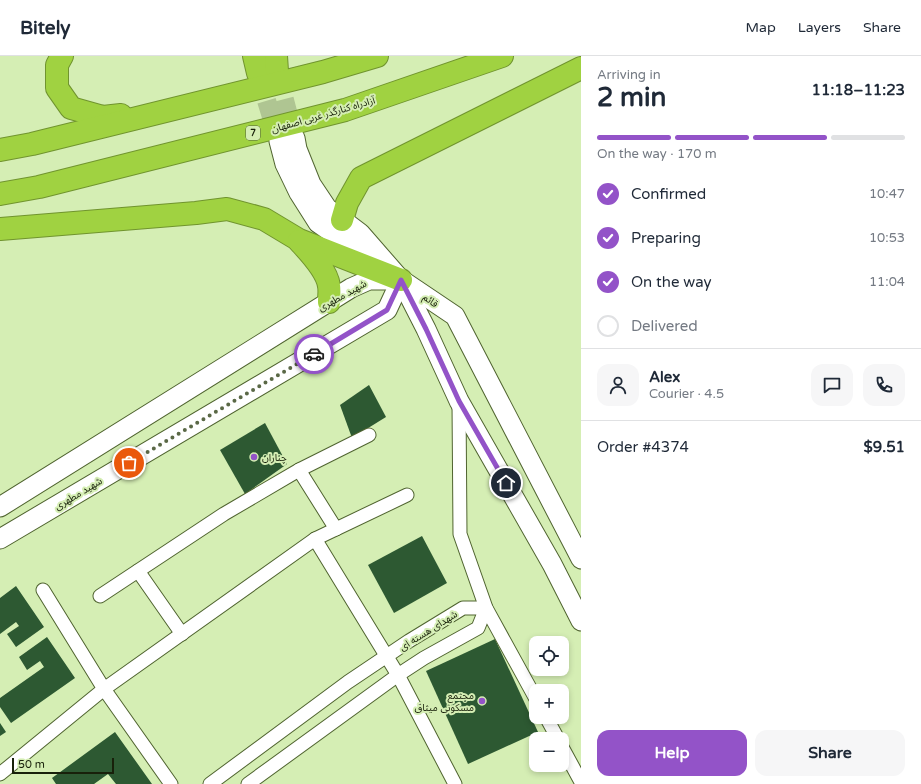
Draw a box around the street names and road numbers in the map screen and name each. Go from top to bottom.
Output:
street label: آزادراه کنارگذر غربی اصفهان [270,94,378,136]
road number: 7 [246,126,260,140]
street label: شهید مطهری [316,278,369,314]
street label: قائم [420,291,441,311]
street label: شهید مطهری [52,475,105,513]
street label: شهدای هسته ای [397,608,460,653]

